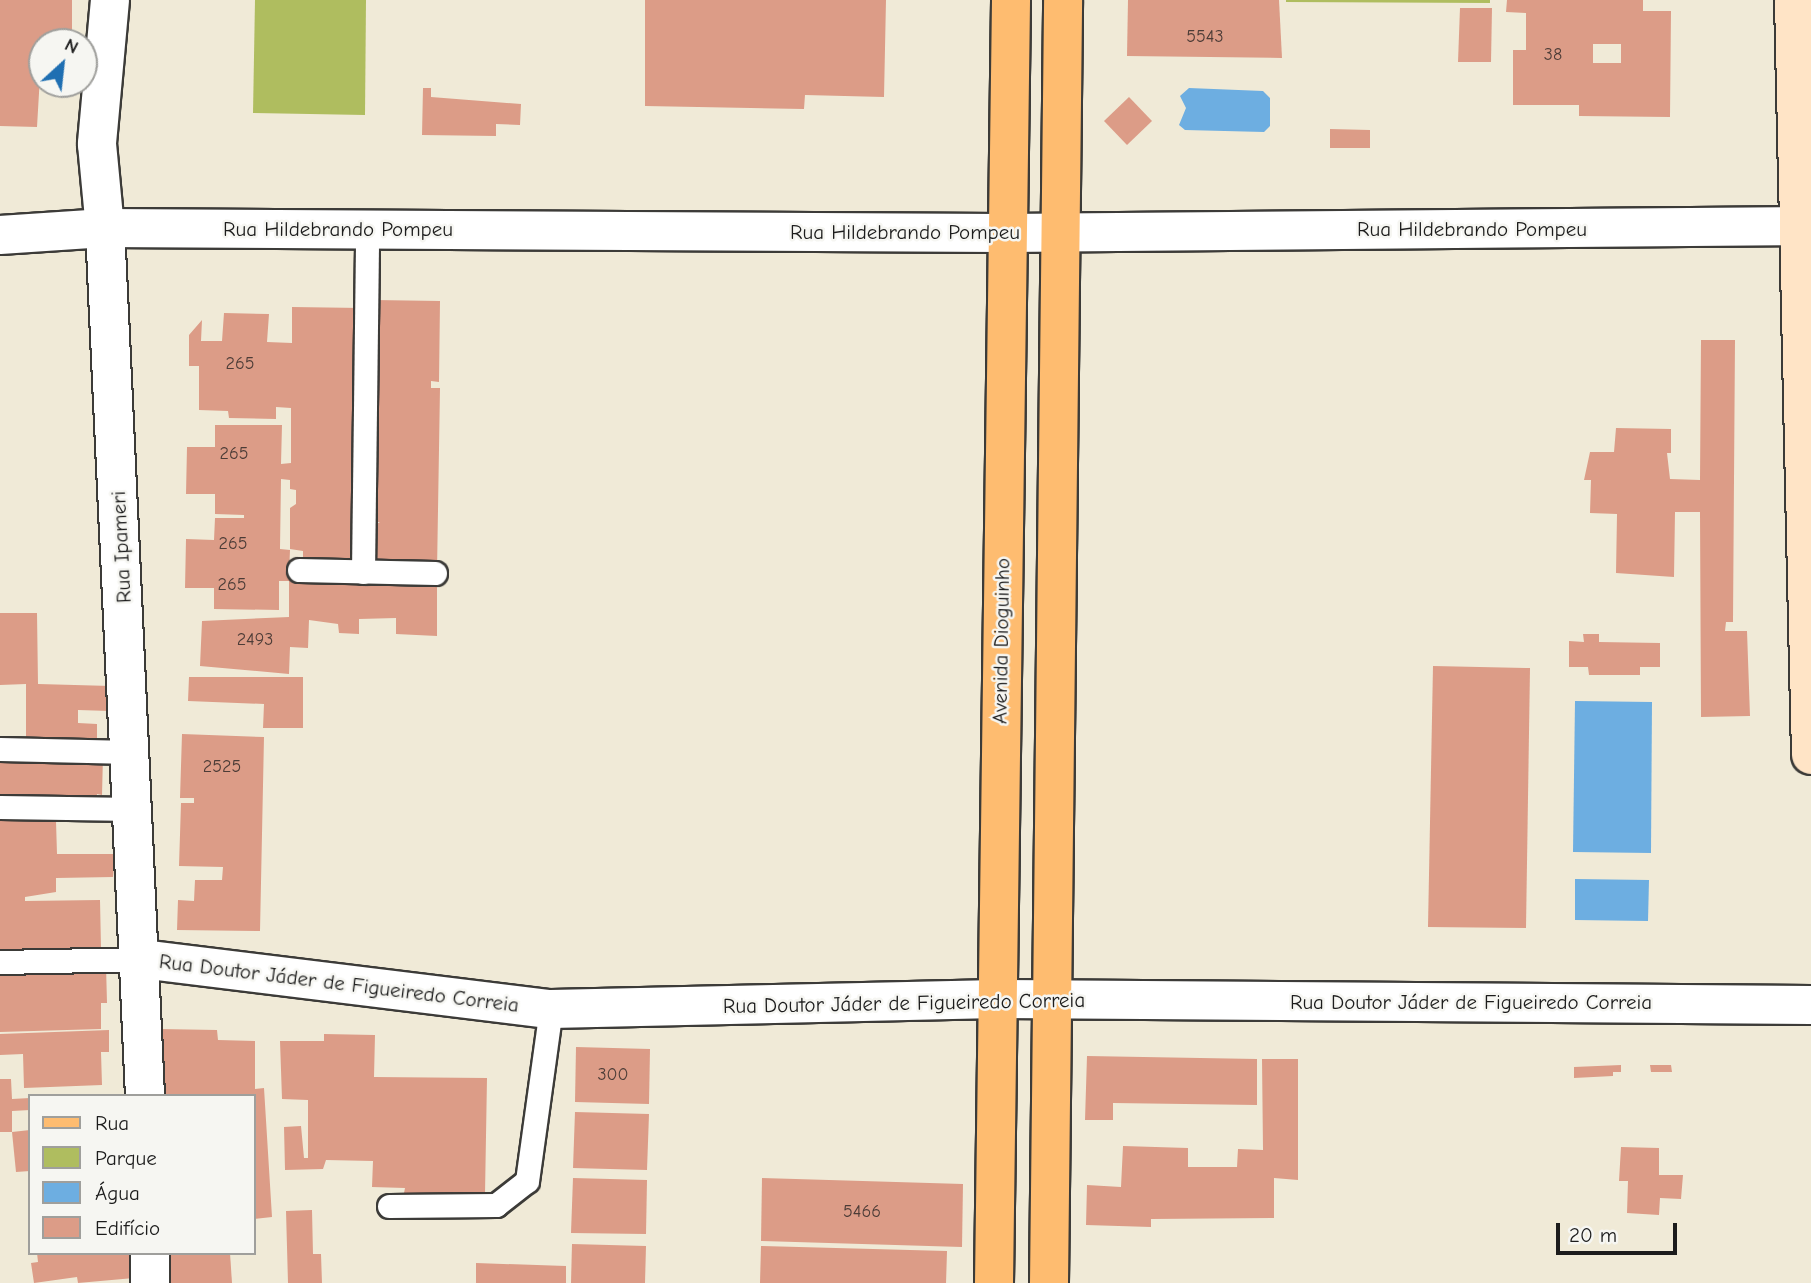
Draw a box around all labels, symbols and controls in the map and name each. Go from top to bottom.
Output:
house number: 5543 [1186,26,1224,48]
north arrow [28,28,98,98]
text: N [61,33,82,59]
house number: 38 [1544,44,1562,66]
street label: Rua Hildebrando Pompeu [223,216,453,242]
street label: Rua Hildebrando Pompeu [1357,216,1587,242]
street label: Rua Hildebrando Pompeu [790,219,1020,245]
house number: 265 [226,353,254,375]
house number: 265 [220,443,248,465]
street label: Rua Ipameri [105,490,137,604]
house number: 265 [219,533,247,555]
street label: Avenida Dioguinho [987,558,1015,724]
house number: 265 [218,574,246,596]
house number: 2493 [237,629,273,651]
house number: 2525 [203,756,241,778]
street label: Rua Doutor Jáder de Figueiredo Correia [158,948,520,1018]
street label: Rua Doutor Jáder de Figueiredo Correia [723,987,1085,1019]
street label: Rua Doutor Jáder de Figueiredo Correia [1290,989,1652,1015]
house number: 300 [597,1064,629,1086]
legend [28,1094,256,1255]
text: Rua [95,1111,129,1135]
text: Parque [95,1146,157,1170]
text: Água [95,1181,140,1205]
house number: 5466 [843,1201,881,1223]
scale bar [1559,1210,1680,1254]
text: Edifício [95,1216,160,1240]
text: 20 m [1569,1223,1617,1247]

